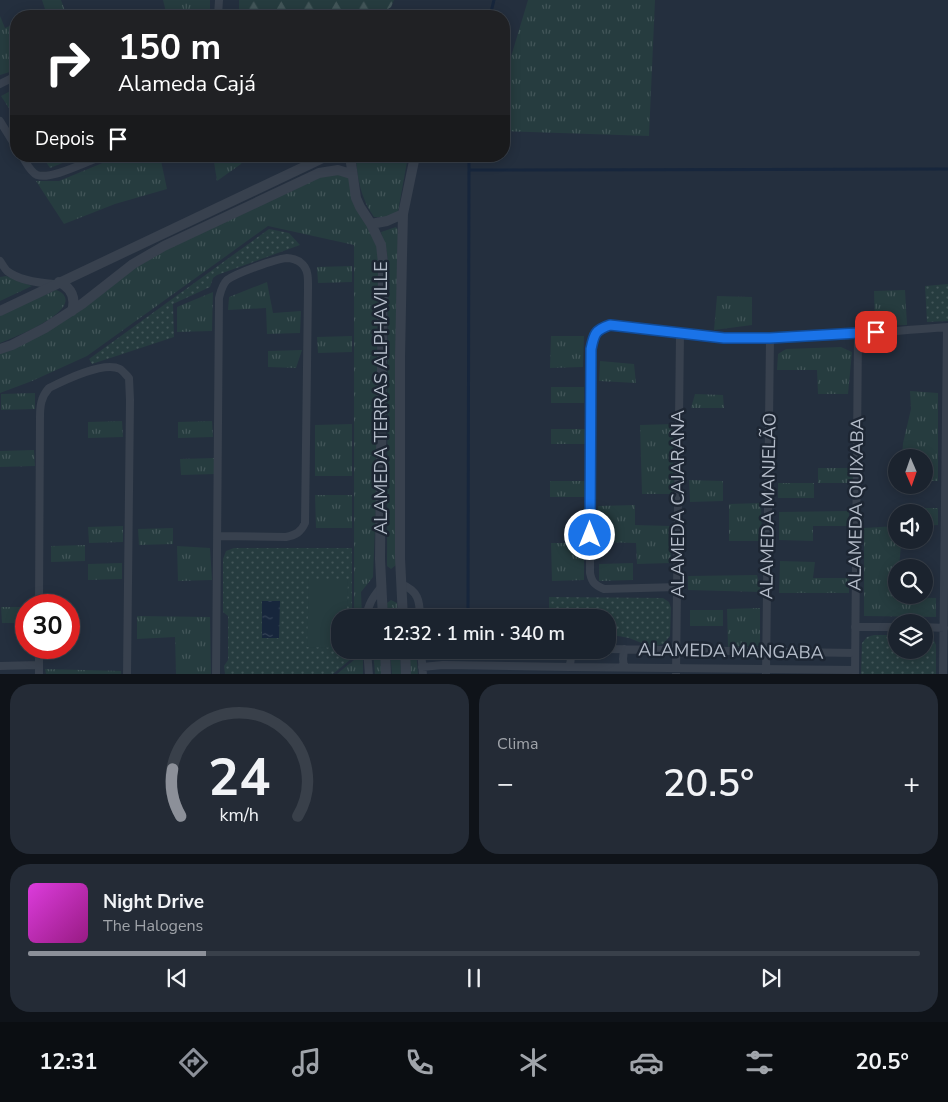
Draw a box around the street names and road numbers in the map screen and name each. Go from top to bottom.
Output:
street label: ALAMEDA TERRAS ALPHAVILLE [369,261,393,535]
street label: ALAMEDA CAJARANA [666,410,690,598]
street label: ALAMEDA MANJELÃO [754,412,782,600]
street label: ALAMEDA QUIXABA [842,417,870,591]
street label: ALAMEDA MANGABA [638,637,824,665]

